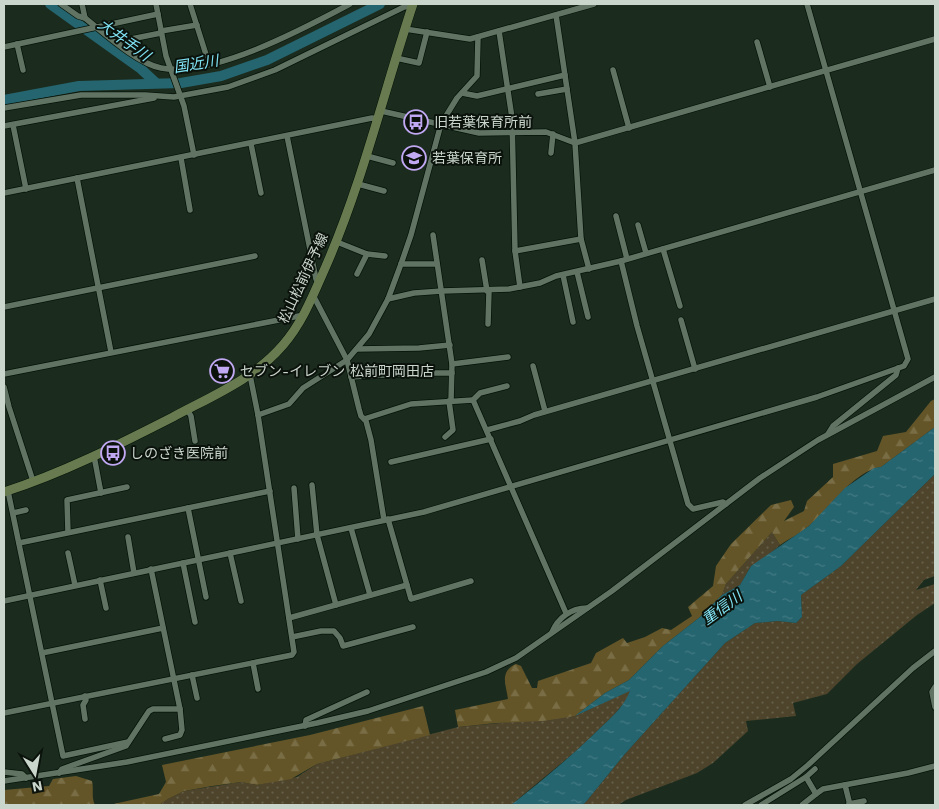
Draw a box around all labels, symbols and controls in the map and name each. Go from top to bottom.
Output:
water label: 大井手川 [94,15,155,66]
water label: 国近川 [172,51,222,76]
bus stop icon: 旧若葉保育所前 [403,109,429,135]
place label: 旧若葉保育所前 [434,114,532,130]
school or university icon: 若葉保育所 [401,145,427,171]
place label: 若葉保育所 [432,150,502,166]
street label: 松山松前伊予線 [275,230,331,326]
supermarket icon: セブン-イレブン 松前町岡田店 [209,358,235,384]
place label: セブン-イレブン 松前町岡田店 [240,363,434,379]
bus stop icon: しのざき医院前 [100,440,126,466]
place label: しのざき医院前 [130,445,228,461]
water label: 重信川 [699,586,747,629]
north arrow [10,749,60,799]
text: N [31,778,44,796]

